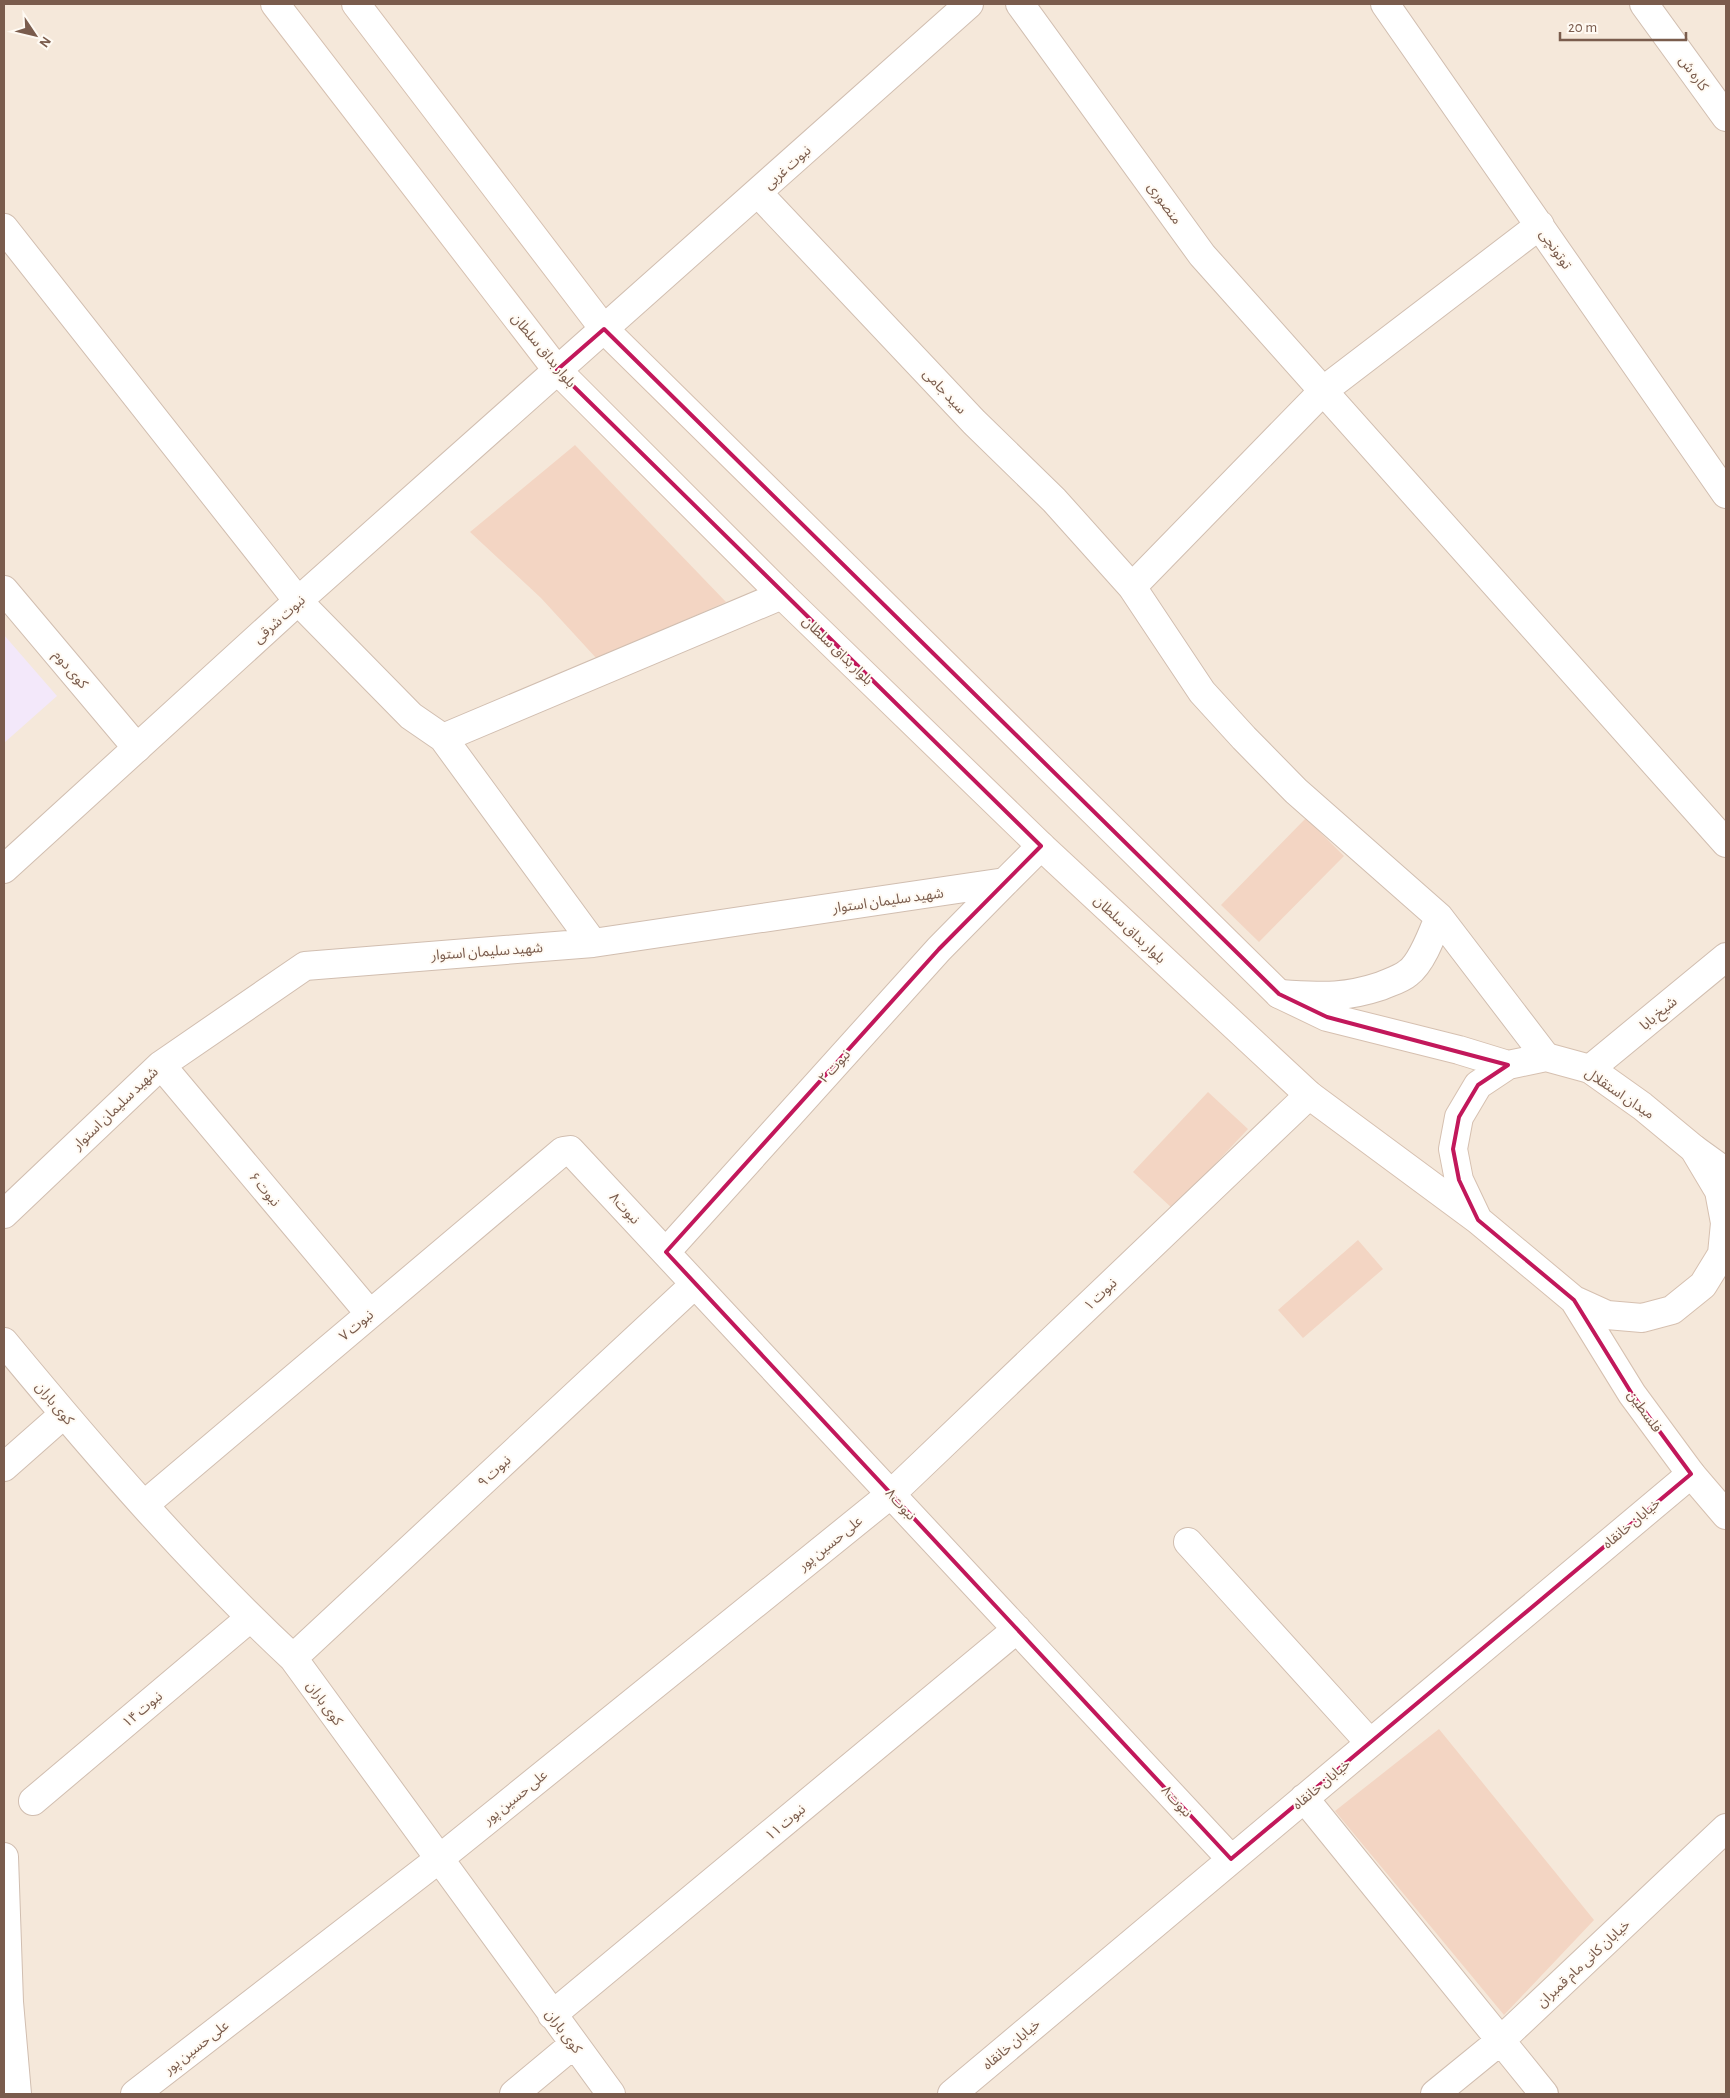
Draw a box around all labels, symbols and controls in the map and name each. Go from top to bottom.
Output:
north arrow [10,10,60,60]
scale bar [1560,10,1686,42]
text: 20 m [1568,20,1597,35]
text: N [36,34,53,50]
street label: کاره ش [1675,54,1711,94]
street label: نبوت غربی [762,143,815,193]
street label: منصوری [1144,180,1184,228]
street label: توتونچی [1535,227,1574,273]
street label: بلوار بداق سلطان [508,311,578,391]
street label: سید جامی [919,366,968,418]
street label: نبوت شرقی [251,593,309,647]
street label: بلوار بداق سلطان [799,614,875,689]
street label: کوی دوم [48,648,90,693]
street label: شهید سلیمان استوار [831,886,945,917]
street label: بلوار بداق سلطان [1090,893,1168,967]
street label: شهید سلیمان استوار [430,941,544,964]
street label: شیخ بابا [1638,994,1682,1035]
street label: نبوت ۲ [816,1047,854,1087]
street label: شهید سلیمان استوار [70,1065,162,1154]
street label: میدان استقلال [1582,1066,1656,1123]
street label: نبوت ۶ [245,1170,282,1210]
street label: نبوت۸ [606,1190,642,1228]
street label: نبوت ۱ [1082,1276,1121,1314]
street label: نبوت ۷ [337,1308,377,1345]
street label: کوی باران [32,1380,76,1428]
street label: فلسطین [1624,1388,1664,1436]
street label: نبوت ۹ [475,1453,515,1491]
street label: نبوت۸ [882,1486,918,1524]
street label: خیابان خانقاه [1600,1496,1664,1552]
street label: علی حسین پور [795,1514,867,1576]
street label: کوی باران [303,1679,345,1729]
street label: نبوت ۱۴ [120,1689,166,1731]
street label: خیابان خانقاه [1290,1757,1354,1813]
street label: علی حسین پور [480,1768,552,1830]
street label: نبوت۸ [1158,1783,1194,1821]
street label: نبوت ۱۱ [763,1802,809,1844]
street label: خیابان کانی مام قمبران [1535,1917,1635,2012]
street label: کوی باران [541,2007,584,2057]
street label: خیابان خانقاه [980,2017,1044,2073]
street label: علی حسین پور [161,2018,233,2079]

